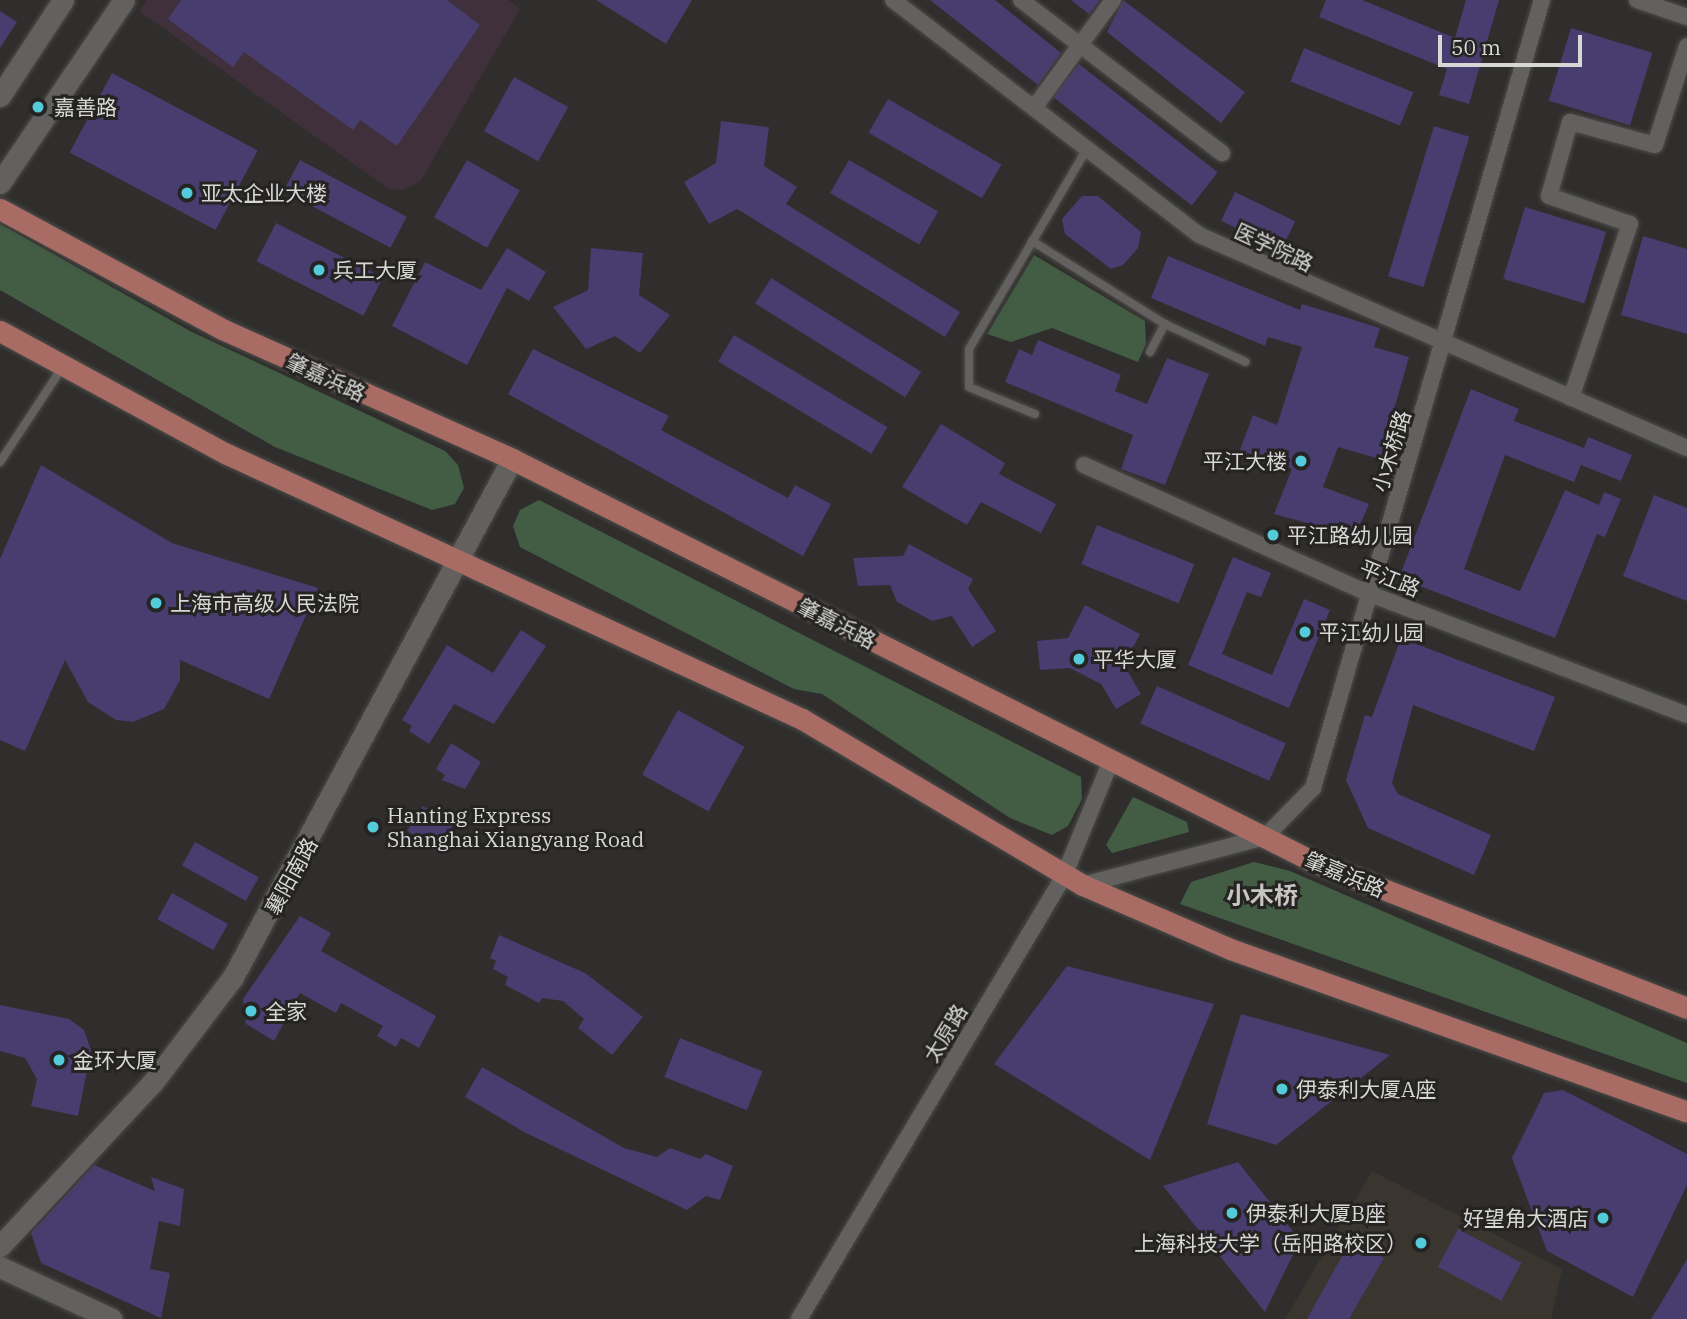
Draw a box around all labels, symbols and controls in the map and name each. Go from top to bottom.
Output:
scale bar [1442,21,1586,65]
text: 50 m [1451,33,1501,61]
place label: 嘉善路 [54,94,117,120]
marker: 嘉善路 [28,97,48,117]
place label: 亚太企业大楼 [201,180,327,206]
marker: 亚太企业大楼 [179,185,195,201]
street label: 医学院路 [1231,218,1317,276]
place label: 兵工大厦 [333,257,417,283]
marker: 兵工大厦 [311,262,327,278]
street label: 肇嘉浜路 [283,348,369,406]
street label: 小木桥路 [1367,407,1415,495]
place label: 平江大楼 [1203,448,1287,474]
marker: 平江大楼 [1293,453,1309,469]
place label: 平江路幼儿园 [1287,522,1413,548]
marker: 平江路幼儿园 [1265,527,1281,543]
street label: 平江路 [1356,555,1424,601]
place label: 上海市高级人民法院 [170,590,359,616]
street label: 肇嘉浜路 [794,593,880,653]
marker: 上海市高级人民法院 [148,595,164,611]
place label: 平江幼儿园 [1319,619,1424,645]
marker: 平江幼儿园 [1297,624,1313,640]
place label: 平华大厦 [1093,646,1177,672]
marker: 平华大厦 [1071,651,1087,667]
place label: Hanting Express Shanghai Xiangyang Road [387,802,644,852]
marker: Hanting Express Shanghai Xiangyang Road [365,819,381,835]
street label: 襄阳南路 [260,833,322,919]
street label: 肇嘉浜路 [1301,846,1389,902]
district label: 小木桥 [1226,882,1298,910]
place label: 全家 [265,998,307,1024]
street label: 太原路 [918,1000,972,1066]
marker: 全家 [243,1003,259,1019]
place label: 金环大厦 [73,1047,157,1073]
marker: 金环大厦 [51,1052,67,1068]
place label: 伊泰利大厦A座 [1296,1076,1436,1102]
marker: 伊泰利大厦A座 [1274,1081,1290,1097]
place label: 伊泰利大厦B座 [1246,1200,1386,1226]
marker: 伊泰利大厦B座 [1224,1205,1240,1221]
place label: 好望角大酒店 [1463,1205,1589,1231]
marker: 好望角大酒店 [1595,1210,1611,1226]
place label: 上海科技大学（岳阳路校区） [1134,1230,1407,1256]
marker: 上海科技大学（岳阳路校区） [1413,1235,1429,1251]

